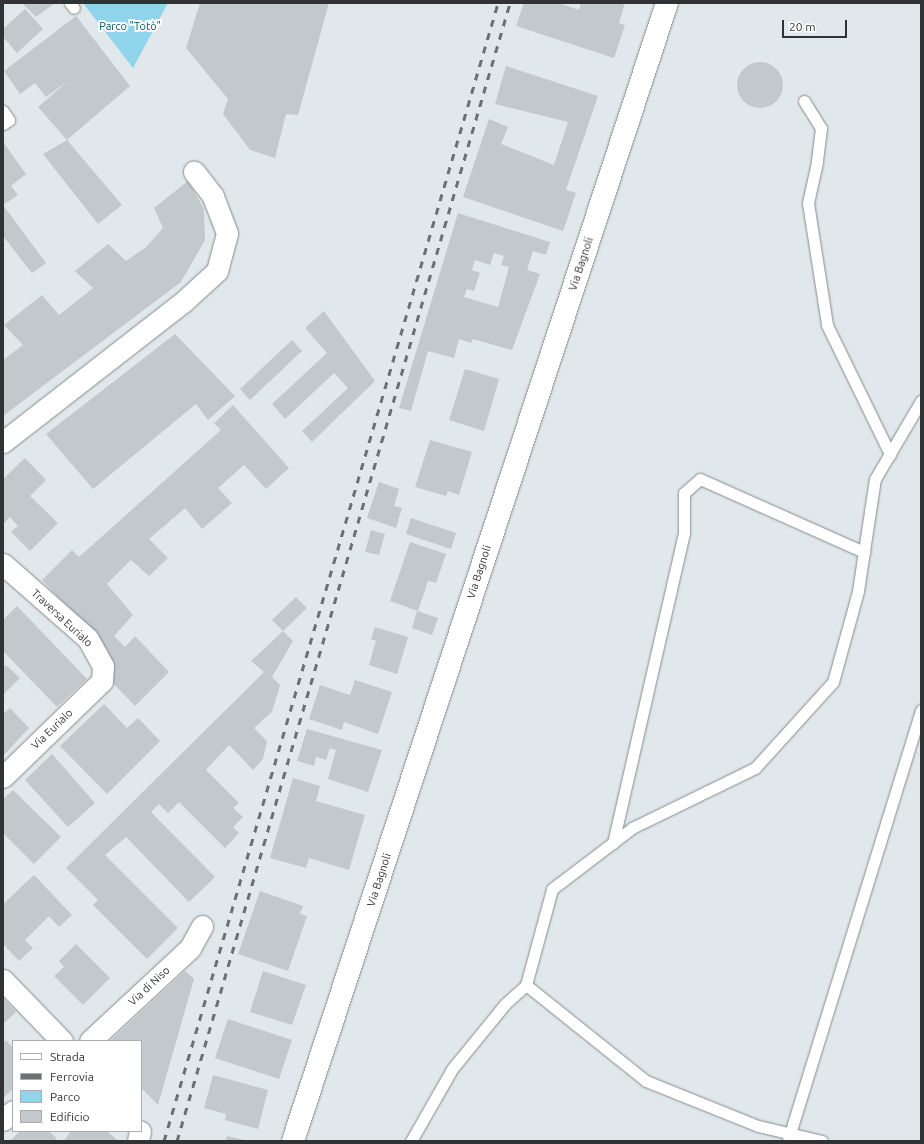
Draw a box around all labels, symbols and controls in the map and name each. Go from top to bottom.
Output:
scale bar [784,12,849,38]
park label: Parco "Totò" [99,19,161,33]
text: 20 m [789,20,816,33]
street label: Via Bagnoli [566,236,596,292]
street label: Via Bagnoli [464,544,494,600]
street label: Traversa Eurialo [29,586,95,650]
street label: Via Eurialo [29,706,75,752]
street label: Via Bagnoli [364,852,394,908]
street label: Via di Niso [126,964,172,1008]
legend [12,1040,142,1132]
text: Strada [50,1050,85,1063]
text: Ferrovia [50,1070,94,1083]
text: Parco [50,1090,80,1103]
text: Edificio [50,1110,90,1123]

